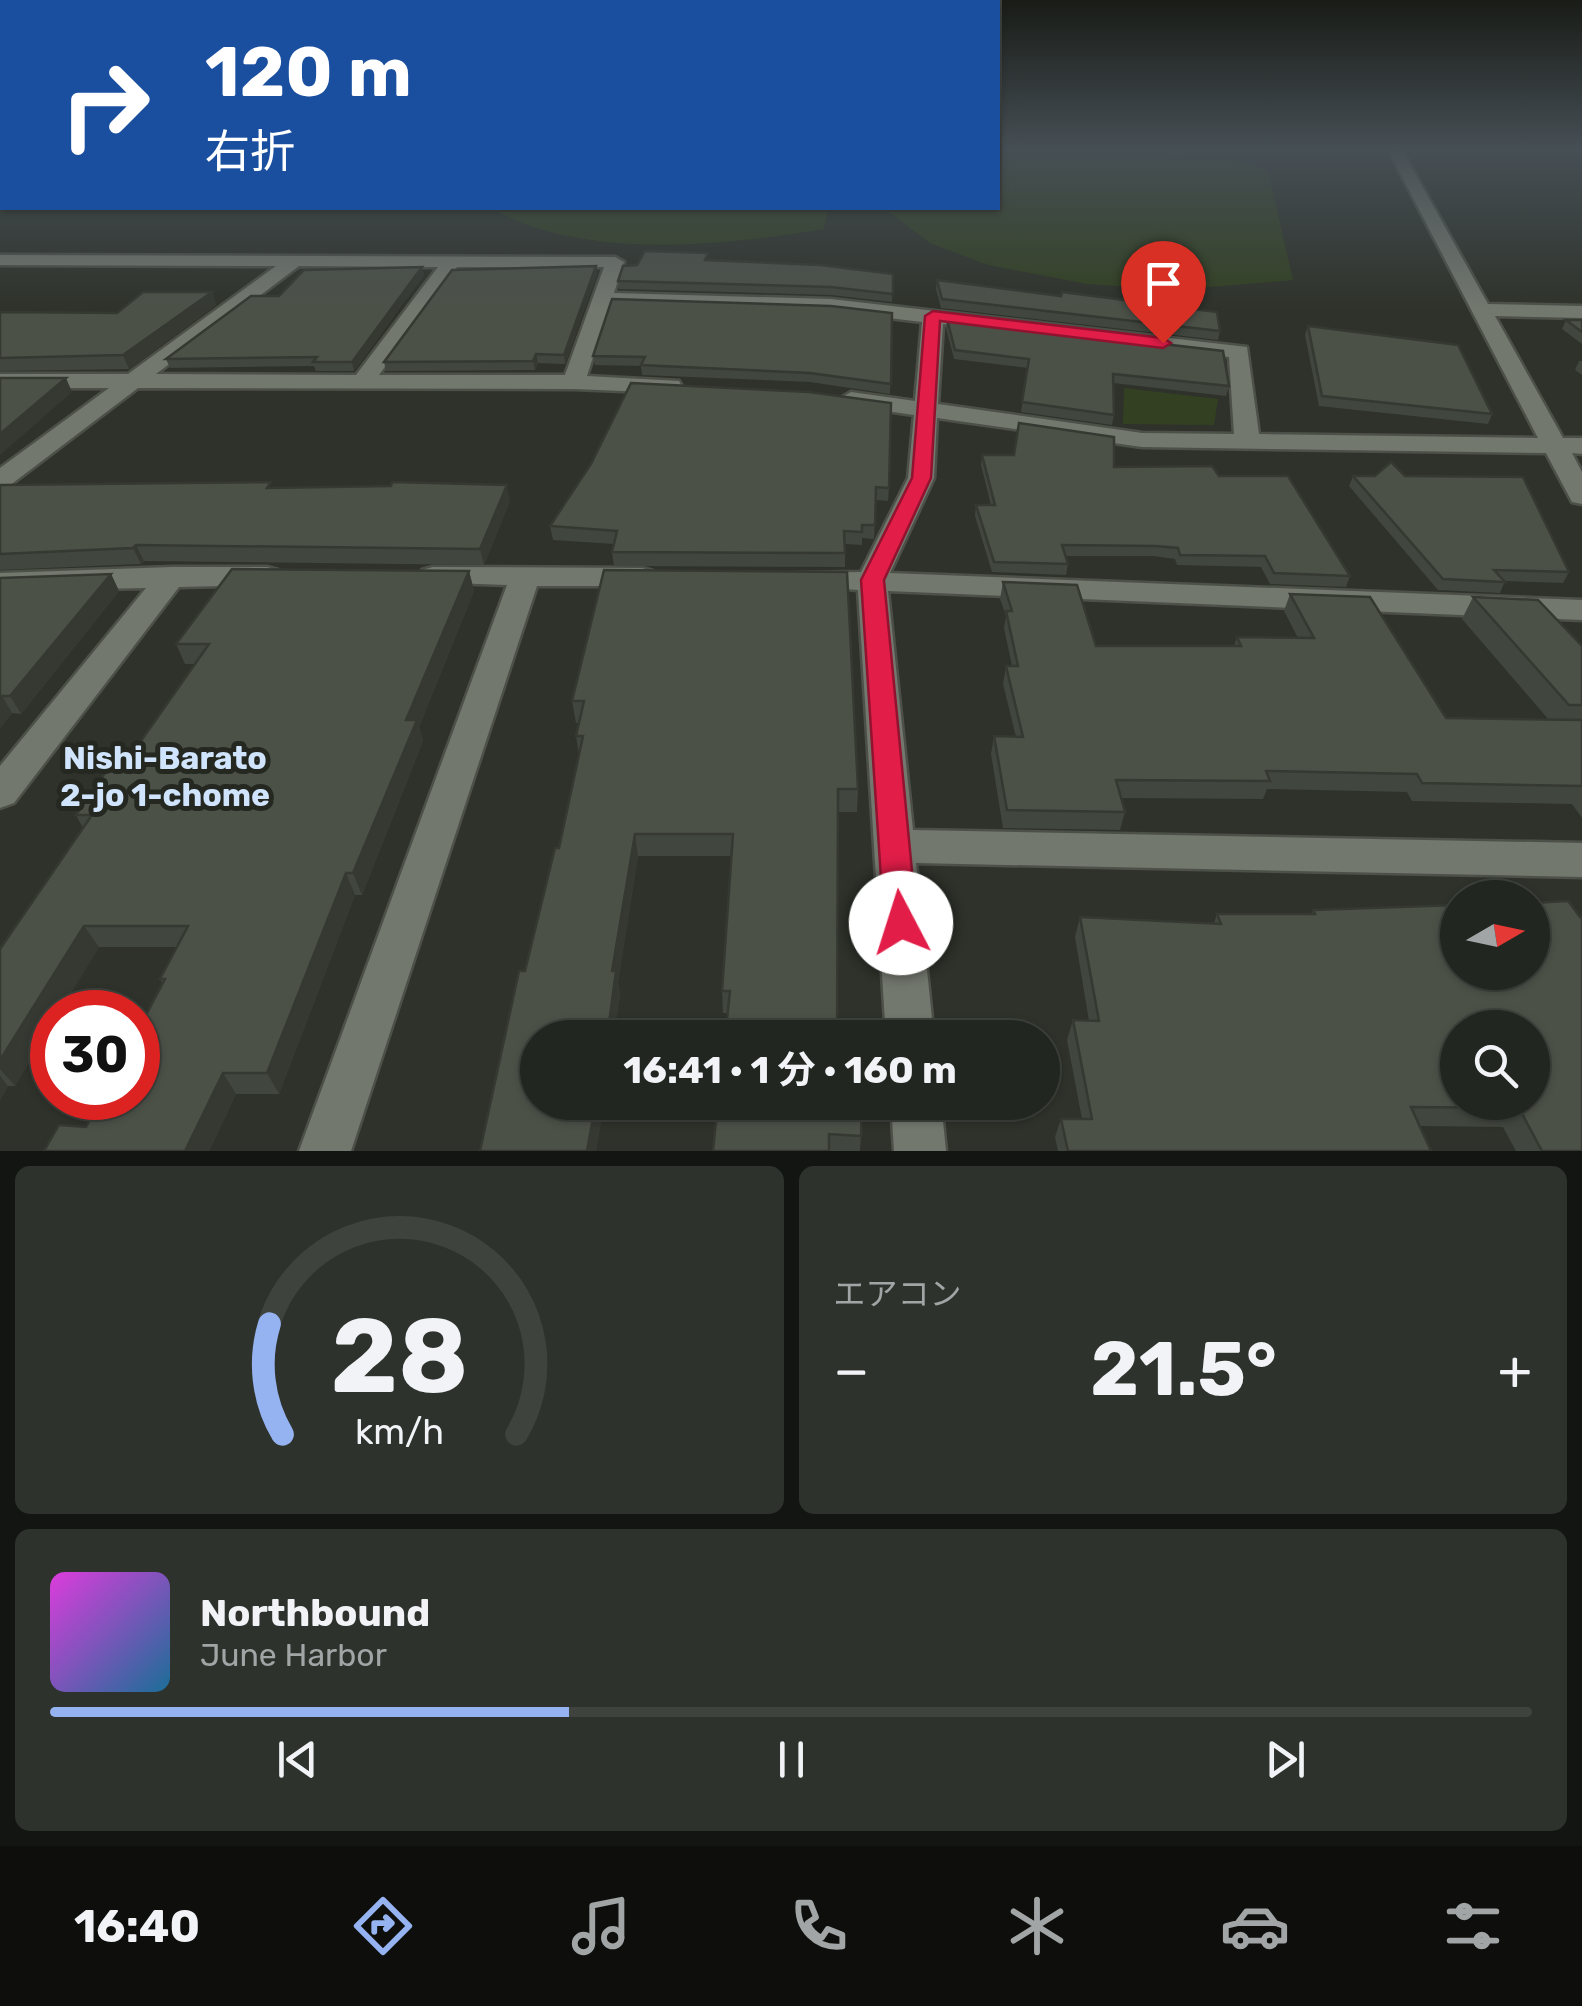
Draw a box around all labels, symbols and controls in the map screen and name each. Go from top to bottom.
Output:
text: 120 m [205,31,412,114]
icon: right [40,40,170,170]
text: 右折 [205,125,295,178]
pin [1121,241,1206,344]
icon: arrive [1136,256,1191,311]
district label: Nishi-Barato 2-jo 1-chome [60,739,270,814]
position arrow [849,871,953,975]
north arrow [1440,880,1550,990]
map controls [1440,880,1550,1120]
speed limit sign: 30 [30,990,160,1120]
button: search [1440,1010,1550,1120]
text: 16:41 · 1 分 · 160 m [623,1047,957,1093]
text: エアコン [834,1275,962,1313]
text: 28 [330,1295,468,1418]
text: 21.5° [1090,1325,1277,1414]
text: − [834,1338,869,1403]
text: + [1498,1338,1532,1403]
text: km/h [355,1411,444,1453]
text: Northbound [200,1590,430,1636]
text: June Harbor [200,1636,387,1674]
icon: previous [270,1732,325,1787]
icon: pause [764,1732,819,1787]
icon: next [1258,1732,1313,1787]
icon: directions [348,1891,418,1961]
icon: music [566,1891,636,1961]
icon: phone [784,1891,854,1961]
icon: climate [1002,1891,1072,1961]
icon: car [1220,1891,1290,1961]
icon: filters [1438,1891,1508,1961]
text: 16:40 [74,1900,200,1953]

